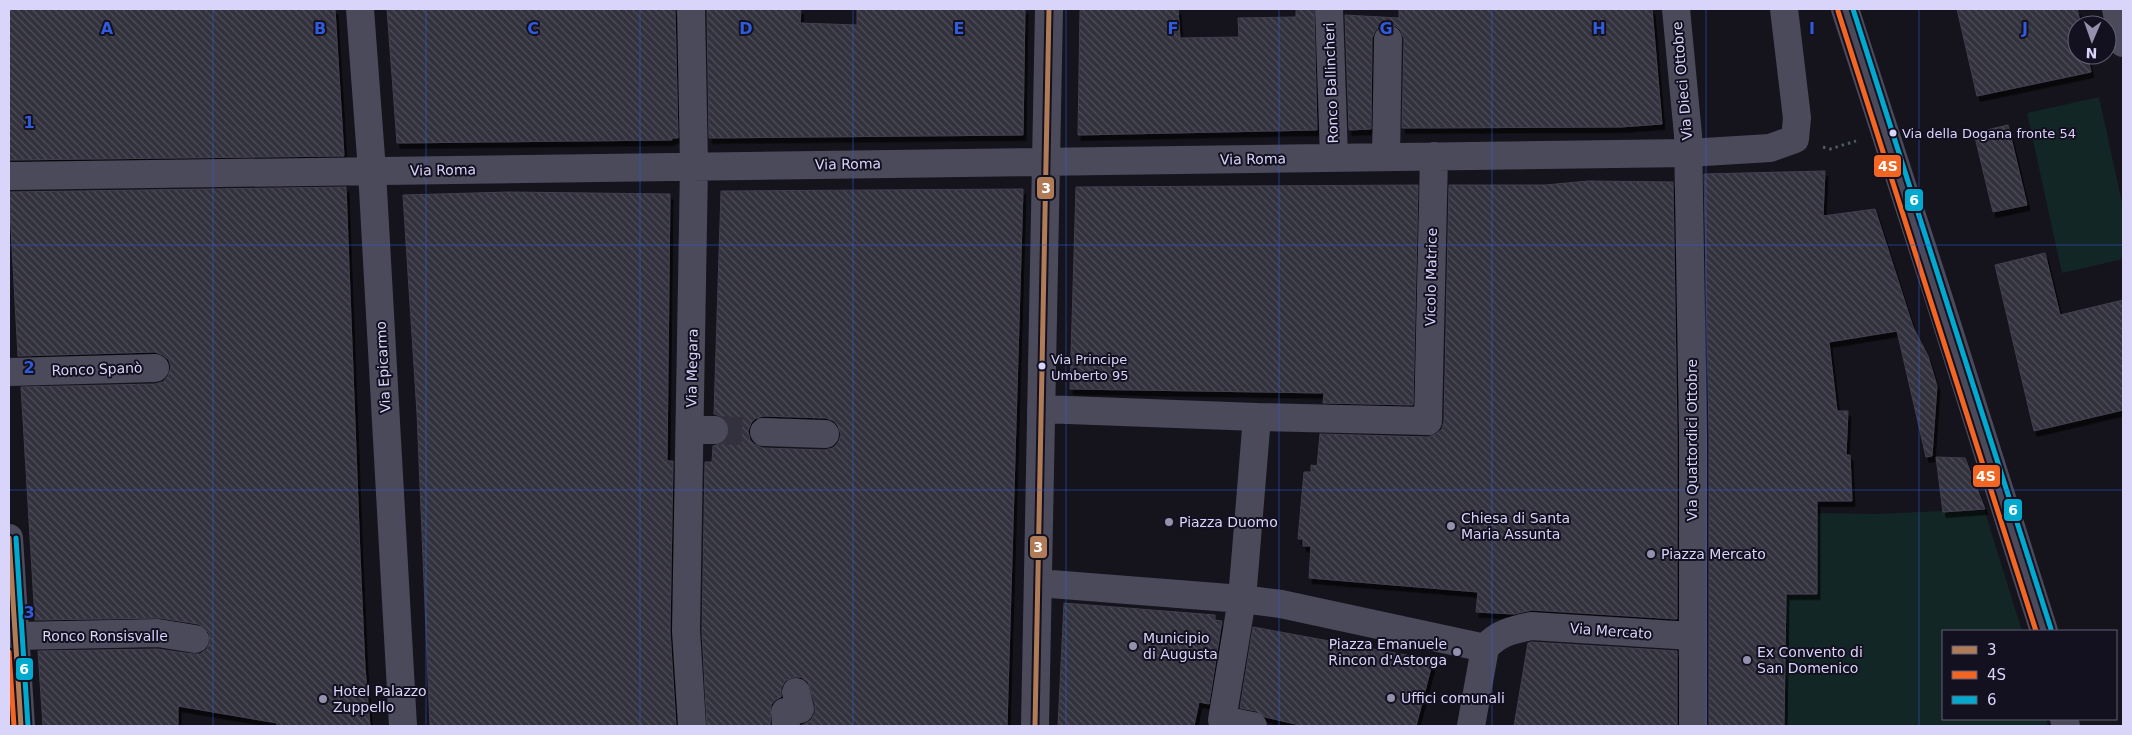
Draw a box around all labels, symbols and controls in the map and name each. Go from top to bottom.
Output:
north arrow [2067,15,2117,65]
text: A [101,19,114,38]
text: B [314,19,326,38]
text: C [527,19,539,38]
text: D [739,19,753,38]
text: E [954,19,964,38]
text: F [1168,19,1178,38]
text: G [1379,19,1393,38]
text: H [1592,19,1606,38]
text: I [1809,19,1815,38]
text: J [2021,19,2028,38]
street label: Via Dieci Ottobre [1669,21,1695,141]
street label: Ronco Ballincheri [1321,22,1341,144]
text: N [2085,45,2098,61]
text: 1 [23,113,35,132]
place label: Via della Dogana fronte 54 [1902,126,2076,141]
marker: Via della Dogana fronte 54 [1888,128,1898,138]
street label: Via Roma [1220,150,1286,168]
line badge: 4S [1873,154,1902,178]
street label: Via Roma [815,155,881,173]
text: 4S [1878,158,1898,174]
street label: Via Roma [410,161,476,179]
line badge: 3 [1036,176,1055,200]
text: 3 [1041,180,1051,196]
line badge: 6 [1904,188,1924,212]
text: 6 [1909,192,1919,208]
street label: Vicolo Matrice [1422,228,1440,326]
street label: Via Epicarmo [373,321,393,413]
street label: Via Megara [683,329,701,407]
place label: Via Principe Umberto 95 [1051,352,1129,383]
text: 2 [23,358,35,377]
street label: Ronco Spanò [51,359,143,379]
street label: Via Quattordici Ottobre [1684,359,1700,521]
marker: Via Principe Umberto 95 [1037,361,1047,371]
line badge: 4S [1972,464,2001,488]
text: 4S [1976,468,1996,484]
line badge: 6 [2003,498,2023,522]
text: 6 [2008,502,2018,518]
place label: Chiesa di Santa Maria Assunta [1461,510,1570,542]
place label: Piazza Duomo [1179,514,1278,530]
marker: Piazza Duomo [1163,516,1175,528]
marker: Chiesa di Santa Maria Assunta [1445,520,1457,532]
line badge: 3 [1029,535,1048,559]
text: 3 [1033,539,1043,555]
place label: Piazza Mercato [1661,546,1766,562]
marker: Piazza Mercato [1645,548,1657,560]
text: 3 [23,603,35,622]
street label: Via Mercato [1569,620,1653,642]
street label: Ronco Ronsisvalle [42,628,168,644]
place label: Municipio di Augusta [1143,630,1218,662]
legend [1942,630,2117,720]
place label: Piazza Emanuele Rincon d'Astorga [1328,636,1447,668]
marker: Municipio di Augusta [1127,640,1139,652]
text: 3 [1987,641,1997,659]
place label: Ex Convento di San Domenico [1757,644,1863,676]
marker: Piazza Emanuele Rincon d'Astorga [1451,646,1463,658]
marker: Ex Convento di San Domenico [1741,654,1753,666]
line badge: 6 [15,657,34,681]
text: 6 [19,661,29,677]
text: 4S [1987,666,2006,684]
place label: Hotel Palazzo Zuppello [333,683,427,715]
place label: Uffici comunali [1401,690,1505,706]
text: 6 [1987,691,1997,709]
marker: Uffici comunali [1385,692,1397,704]
marker: Hotel Palazzo Zuppello [317,693,329,705]

